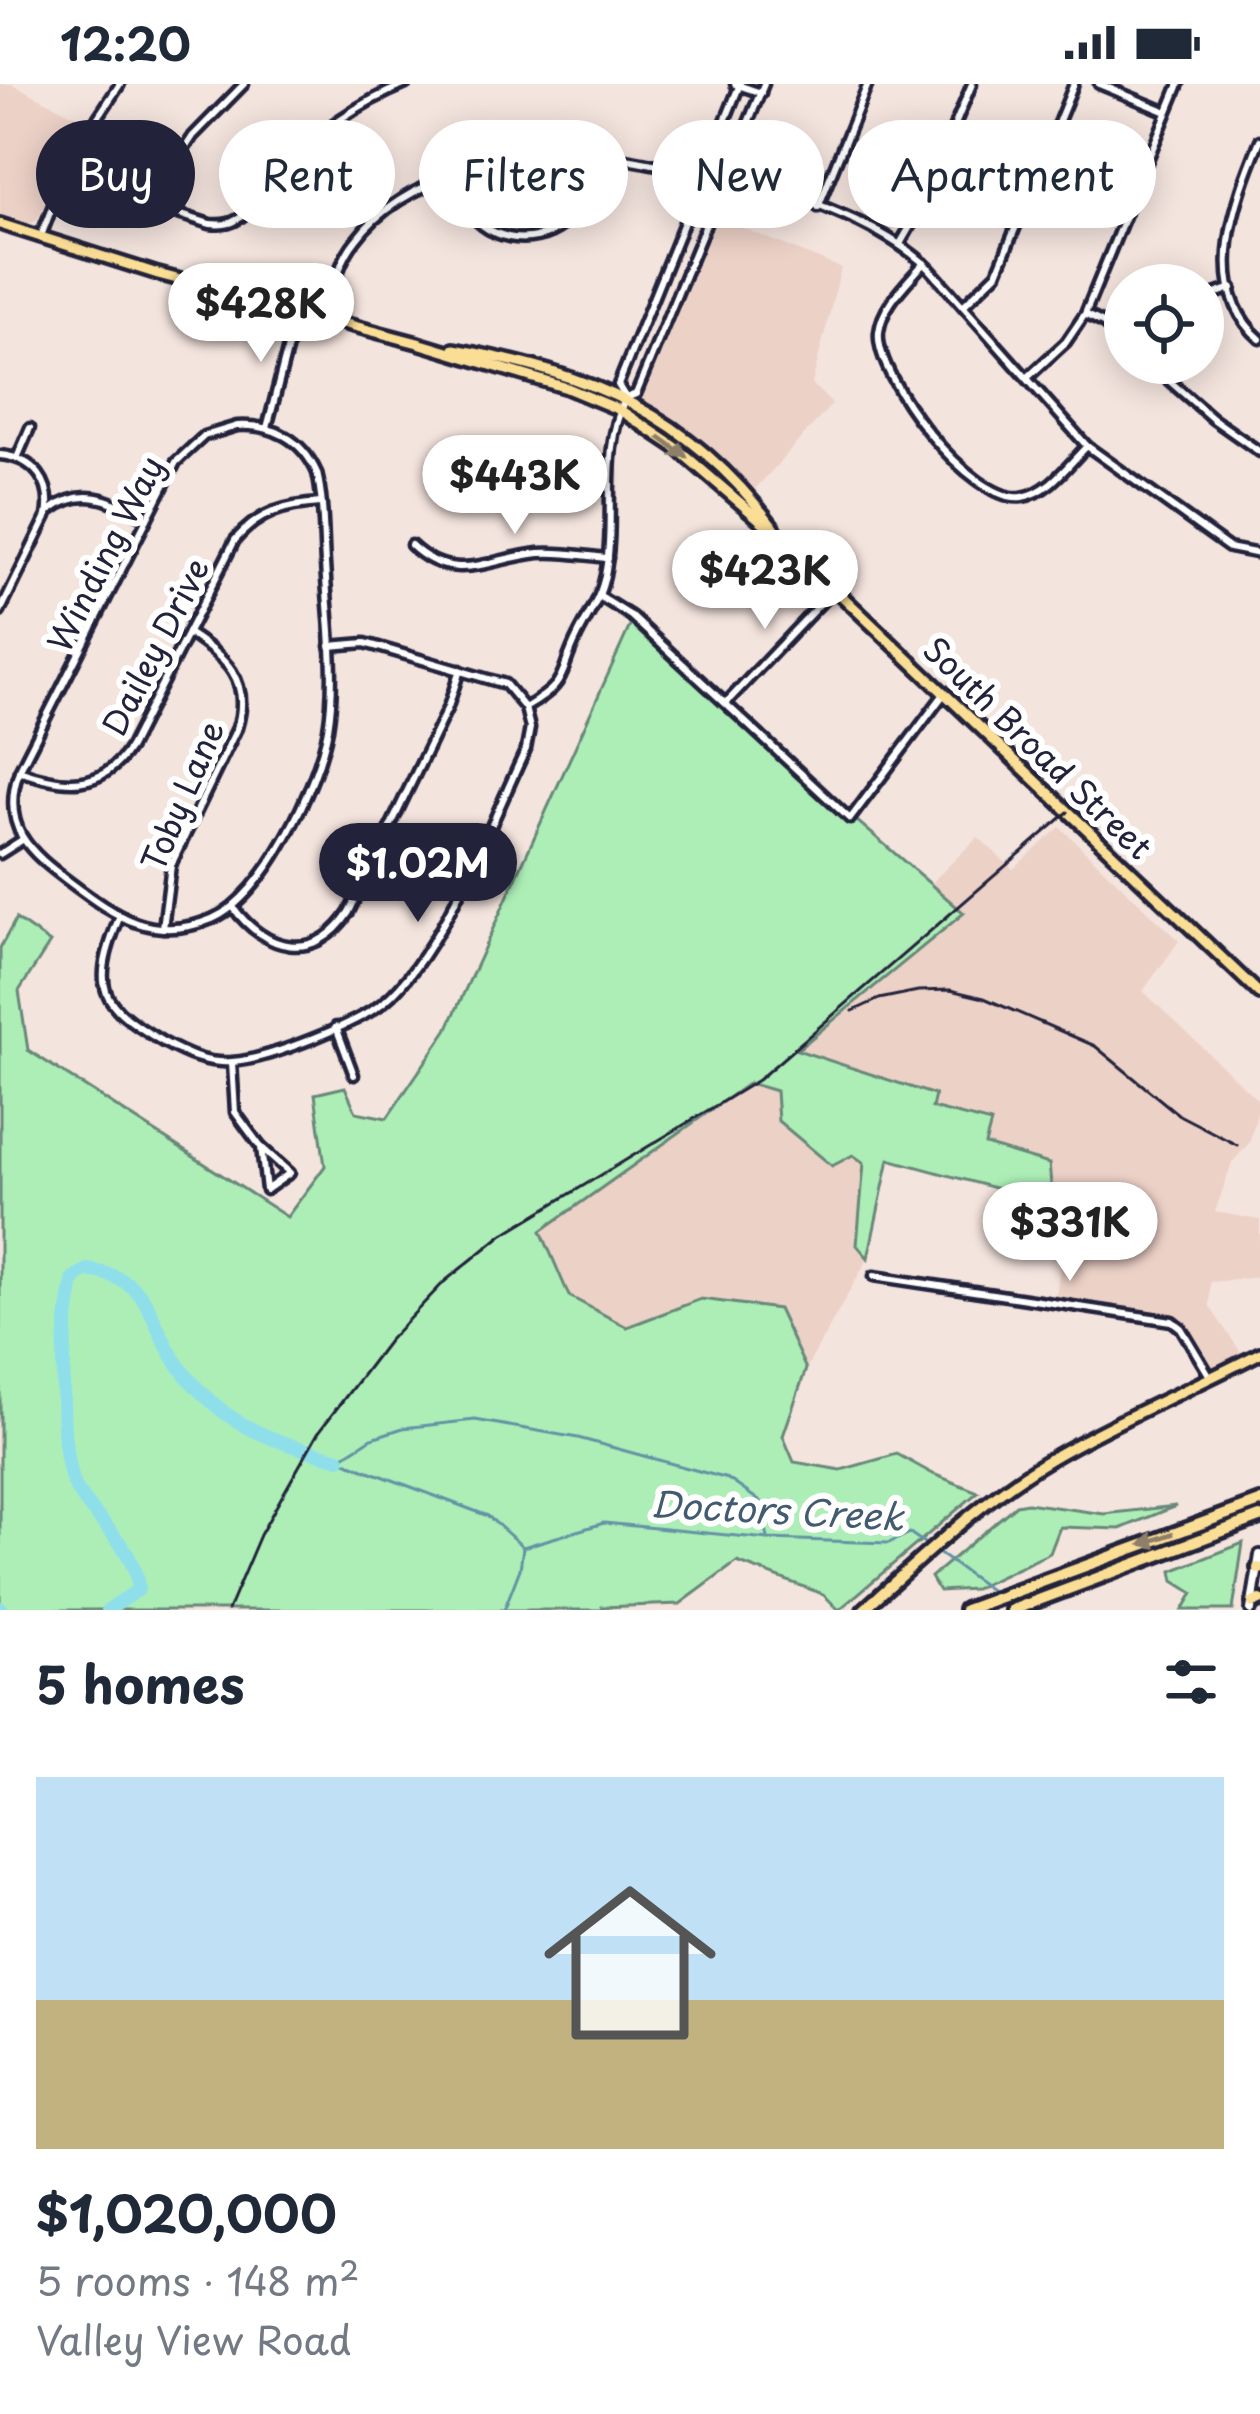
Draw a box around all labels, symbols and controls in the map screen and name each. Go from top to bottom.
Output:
text: 12:20 [60,8,191,76]
chip: Buy [36,120,195,228]
chip: Rent [219,120,395,228]
chip: Filters [419,120,628,228]
chip: New [652,120,824,228]
chip: Apartment [848,120,1156,228]
pin: $428K [177,263,345,365]
map controls [1104,264,1224,384]
button: locate [1104,264,1224,384]
text: $428K [195,272,327,331]
one-way arrow [657,434,689,458]
pin: $443K [431,435,599,537]
text: $443K [449,444,581,503]
street label: Winding Way [33,446,175,660]
pin: $423K [681,530,849,632]
text: $423K [699,539,831,598]
street label: Dailey Drive [88,549,220,743]
street label: South Broad Street [913,624,1165,870]
street label: Toby Lane [127,712,235,878]
pin: $1.02M [320,823,516,925]
text: $1.02M [346,832,490,891]
pin: $331K [986,1182,1154,1284]
text: $331K [1010,1191,1130,1250]
water label: Doctors Creek [649,1475,907,1543]
one-way arrow [1138,1531,1174,1549]
text: 5 homes [36,1644,245,1721]
icon: filters [1158,1649,1224,1715]
icon: home [522,1855,738,2071]
text: $1,020,000 [36,2173,337,2250]
text: 5 rooms · 148 m² [36,2250,360,2309]
text: Valley View Road [36,2309,352,2368]

